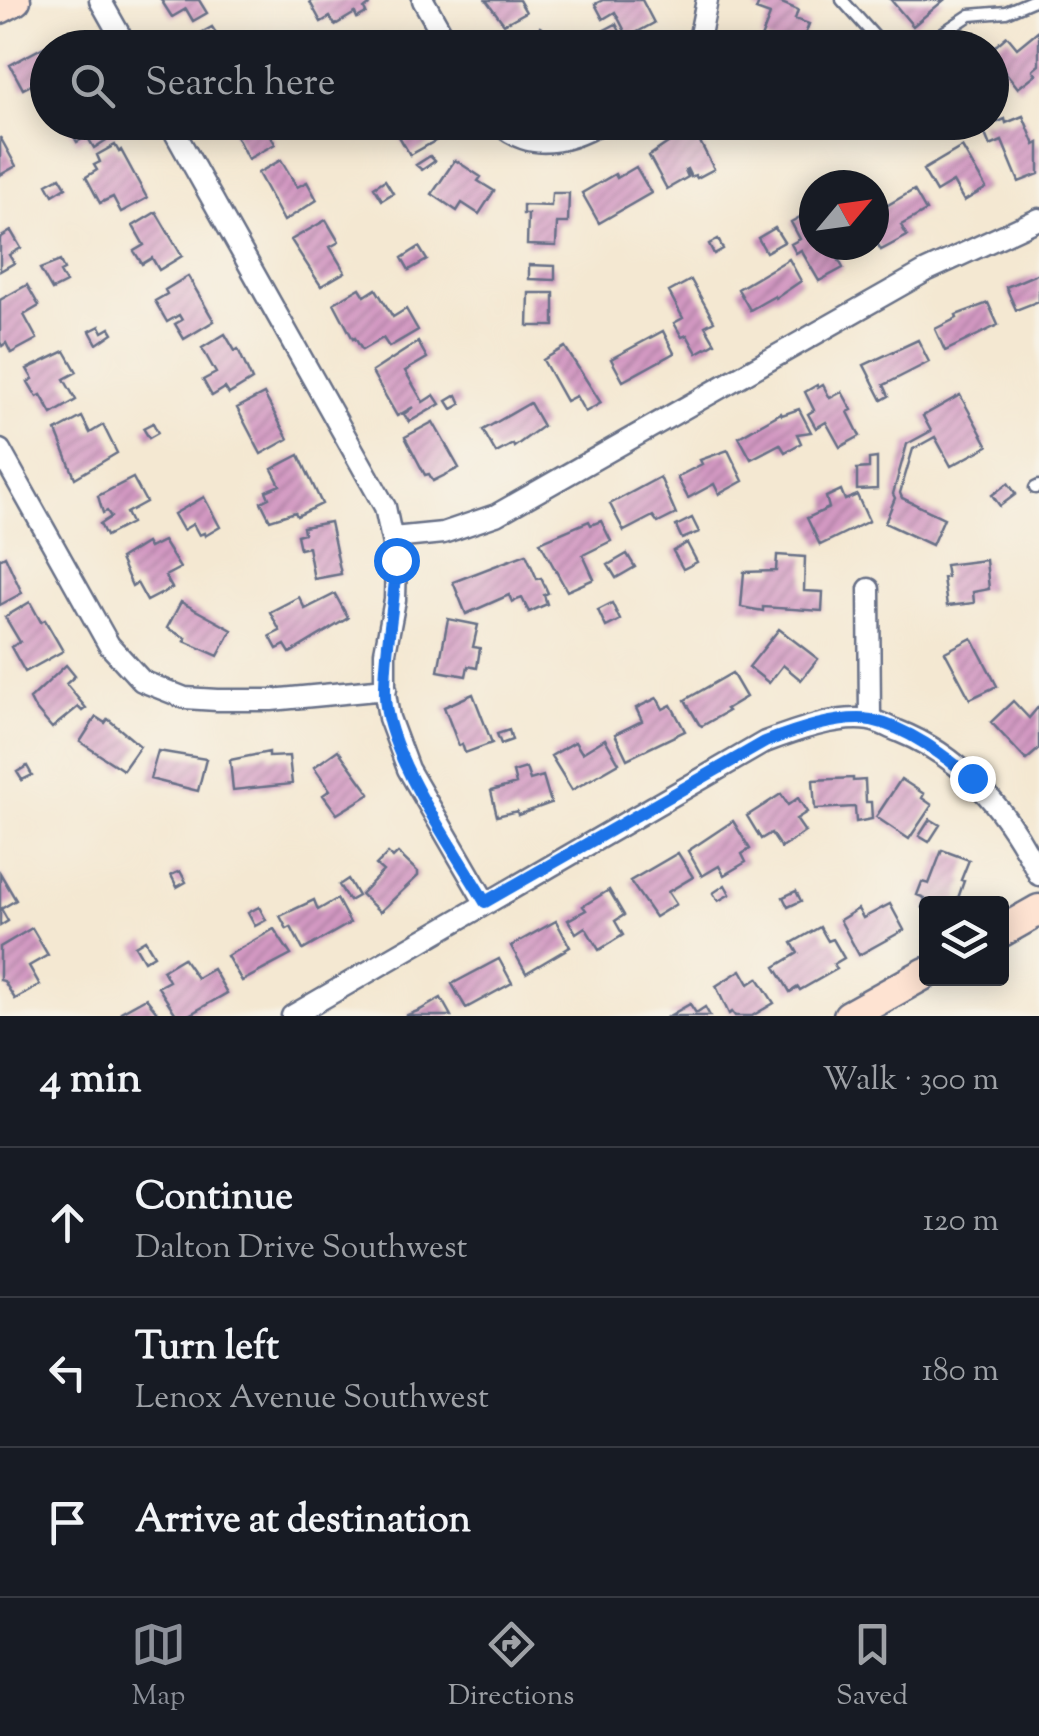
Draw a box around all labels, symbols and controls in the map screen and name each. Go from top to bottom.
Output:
search box [30,30,1009,140]
icon: search [65,58,120,113]
text: Search here [145,58,336,112]
north arrow [799,170,889,260]
route start [374,538,420,584]
route end [950,756,996,802]
map controls [919,896,1009,986]
button: layers [919,896,1009,986]
text: 4 min [40,1051,142,1111]
text: Walk · 300 m [822,1058,999,1104]
text: Continue [135,1172,293,1226]
icon: ahead [40,1195,95,1250]
text: 120 m [923,1199,999,1245]
text: Dalton Drive Southwest [135,1226,468,1272]
text: Turn left [135,1322,279,1376]
icon: left [40,1345,95,1400]
text: 180 m [922,1349,999,1395]
text: Lenox Avenue Southwest [135,1376,489,1422]
icon: arrive [40,1495,95,1550]
text: Arrive at destination [135,1495,471,1549]
tab: Map [131,1617,186,1717]
tab: Directions [448,1617,574,1717]
tab: Saved [836,1617,908,1717]

